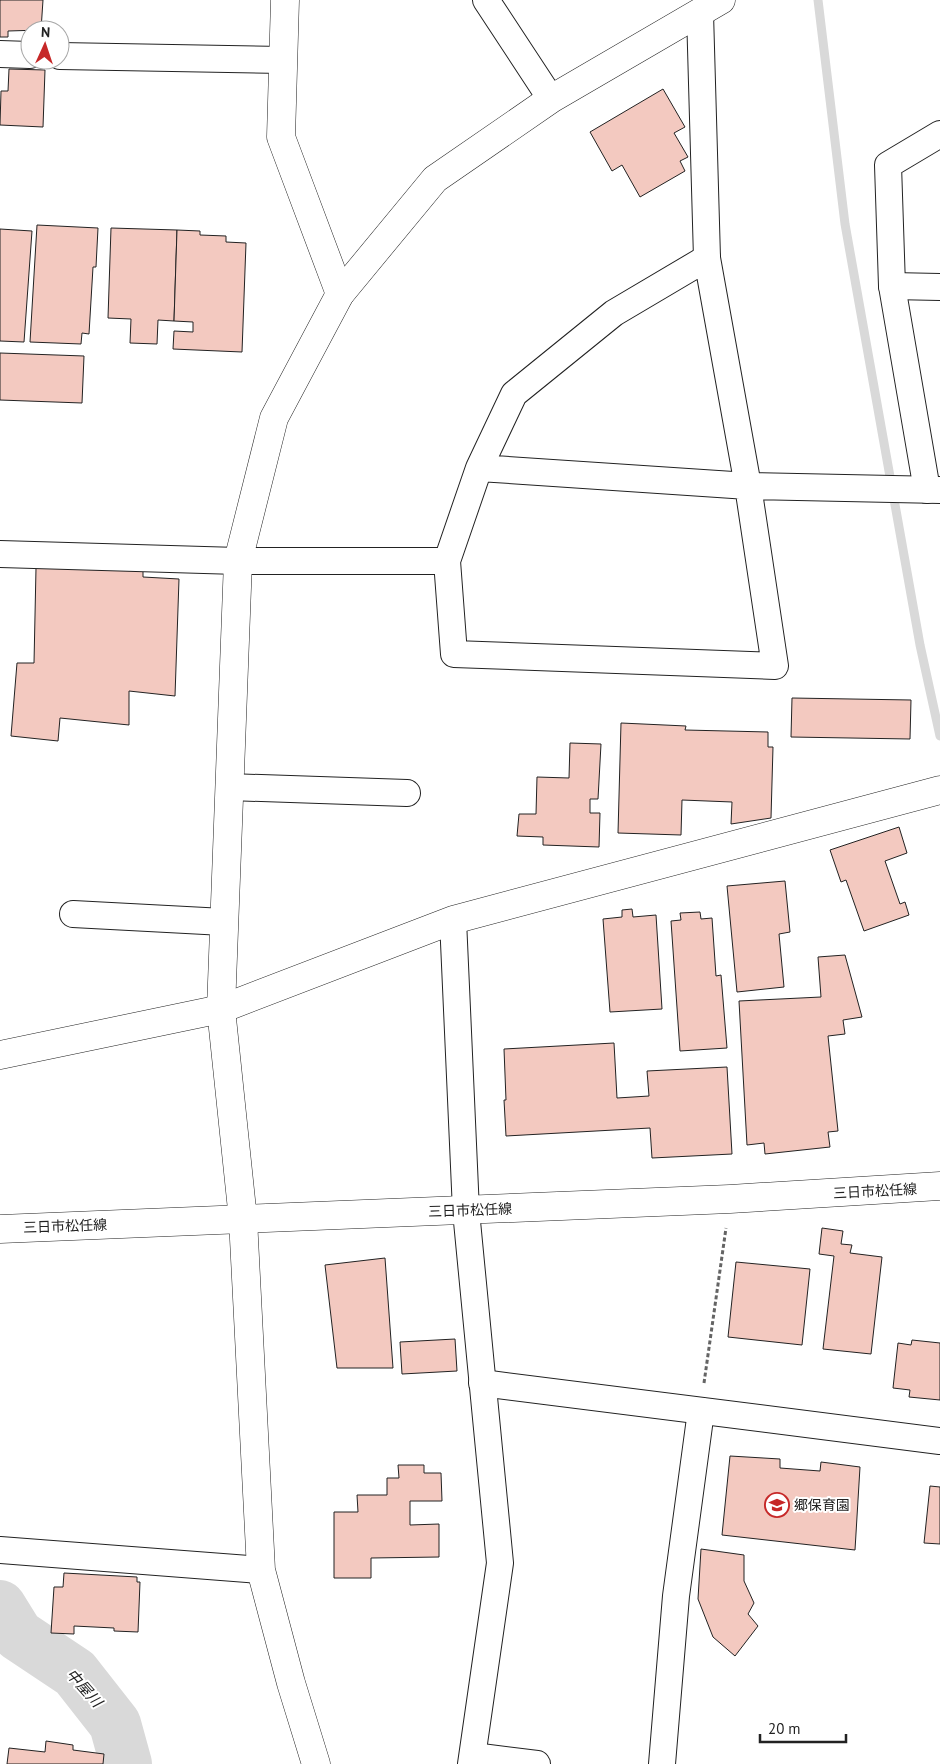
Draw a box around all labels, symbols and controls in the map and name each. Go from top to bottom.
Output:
north arrow [20,20,70,70]
text: N [41,23,51,41]
street label: 三日市松任線 [833,1180,917,1202]
street label: 三日市松任線 [428,1200,512,1220]
street label: 三日市松任線 [23,1216,107,1236]
school or university icon: 郷保育園 [764,1492,790,1518]
place label: 郷保育園 [794,1496,850,1514]
water label: 中屋川 [62,1665,108,1712]
scale bar [760,1712,846,1744]
text: 20 m [768,1719,801,1738]

